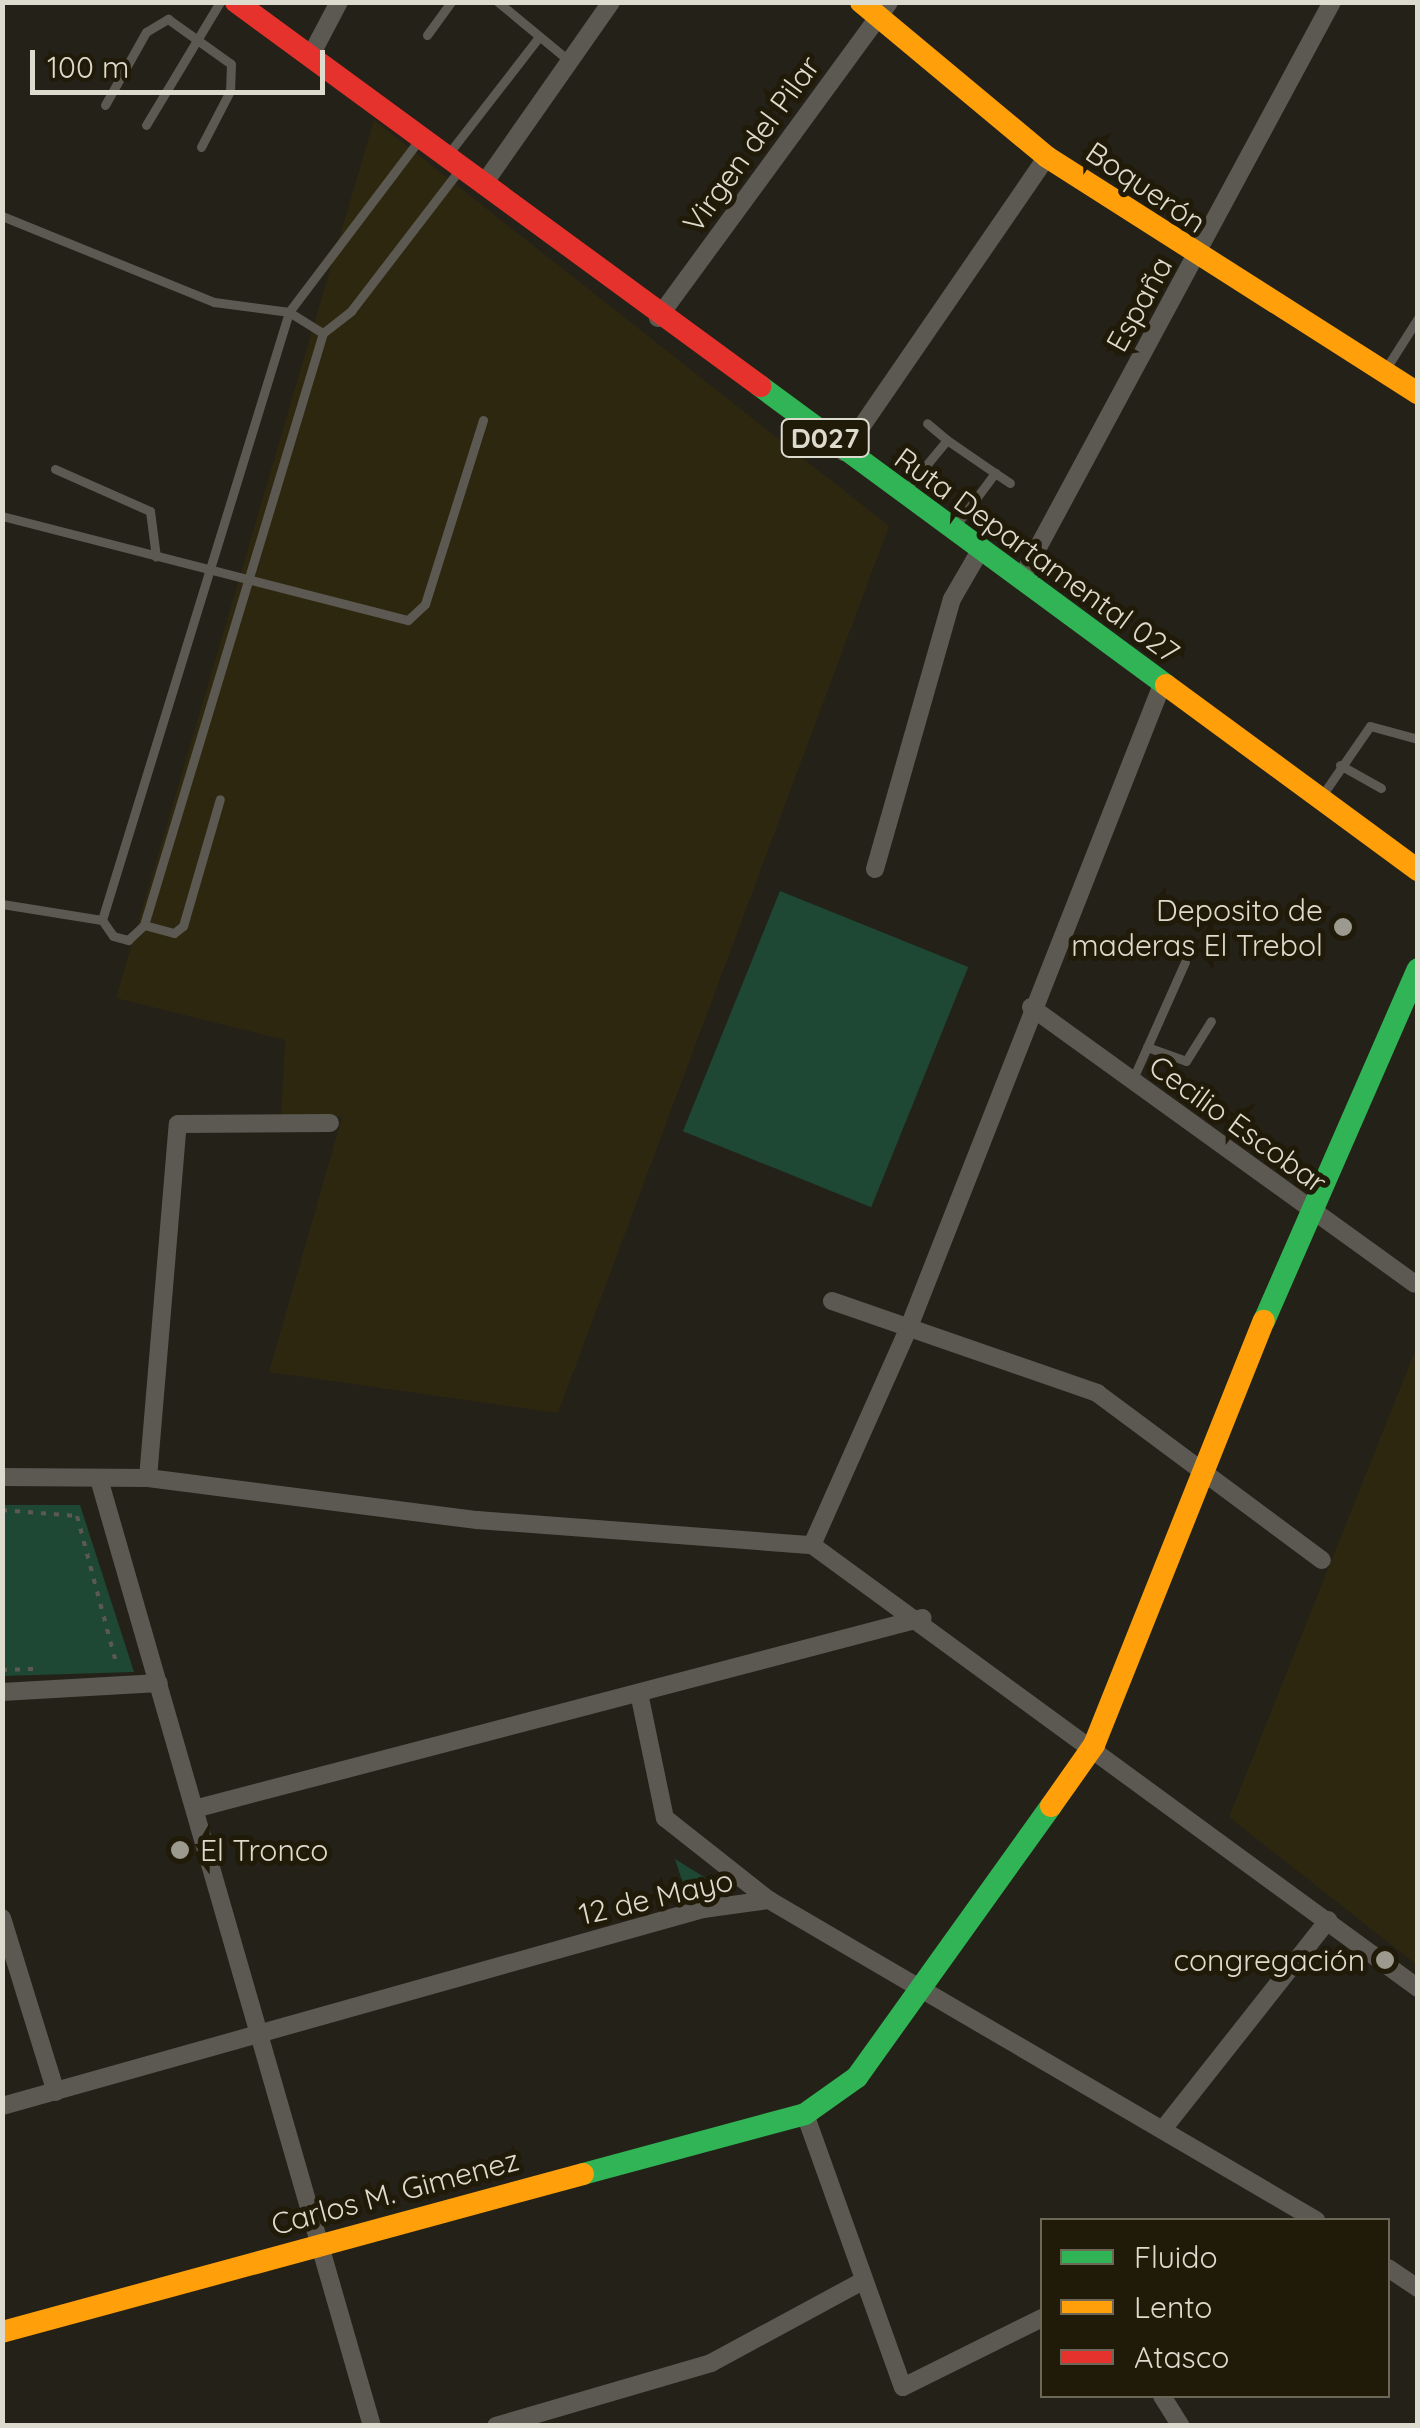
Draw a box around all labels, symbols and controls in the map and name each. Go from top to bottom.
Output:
scale bar [35,30,330,92]
text: 100 m [47,48,129,86]
street label: Virgen del Pilar [675,49,827,239]
street label: Boquerón [1079,134,1213,240]
street label: España [1098,250,1180,358]
road number: D027 [780,415,870,461]
street label: Ruta Departamental 027 [888,440,1186,670]
place label: Deposito de maderas El Trebol [1071,892,1323,962]
marker: Deposito de maderas El Trebol [1332,916,1354,938]
street label: Cecilio Escobar [1142,1047,1334,1201]
place label: El Tronco [200,1832,328,1868]
marker: El Tronco [169,1839,191,1861]
street label: 12 de Mayo [575,1862,737,1932]
place label: congregación [1173,1942,1365,1978]
marker: congregación [1374,1949,1396,1971]
street label: Carlos M. Gimenez [267,2142,523,2242]
legend [1040,2218,1390,2398]
text: Fluido [1134,2238,1218,2276]
text: Lento [1134,2288,1212,2326]
text: Atasco [1134,2338,1229,2376]

